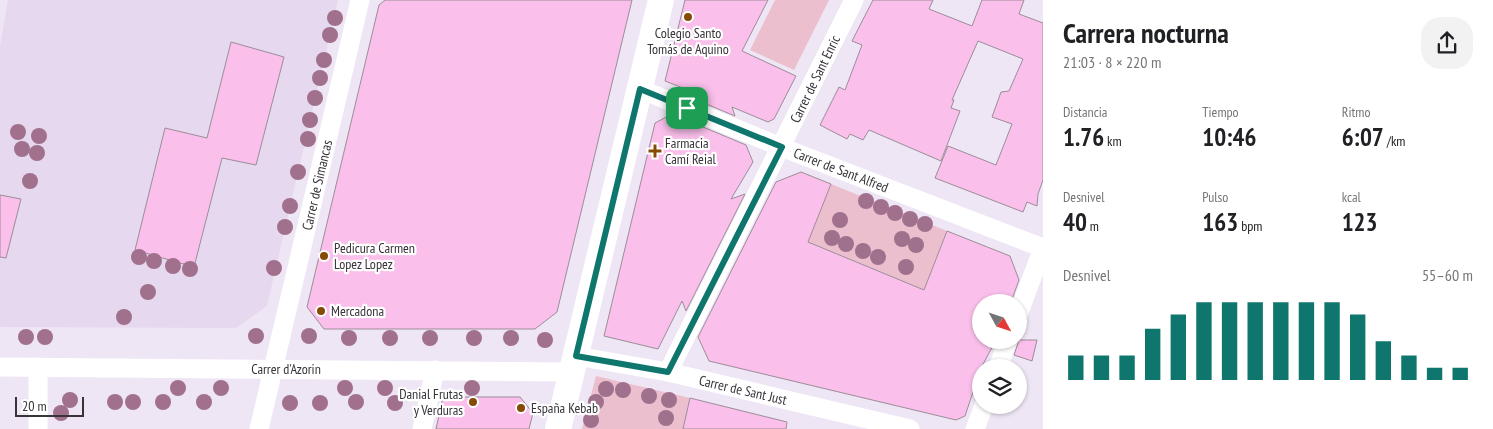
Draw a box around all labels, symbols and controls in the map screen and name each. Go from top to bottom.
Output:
marker: Colegio Santo Tomás de Aquino [682,11,694,23]
text: Carrera nocturna [1063,14,1229,51]
button: share [1421,17,1473,69]
place label: Colegio Santo Tomás de Aquino [647,24,729,58]
street label: Carrer de Sant Enric [786,32,844,126]
text: 21:03 · 8 × 220 m [1063,52,1161,72]
pin [666,87,708,129]
icon: arrive [673,94,701,122]
text: Distancia [1063,103,1107,121]
text: Tiempo [1202,103,1239,121]
text: Ritmo [1342,103,1370,121]
text: 1.76 [1063,121,1104,153]
text: 10:46 [1202,121,1256,153]
text: 6:07 [1342,121,1384,153]
text: km [1104,132,1122,150]
text: /km [1384,132,1405,150]
place label: Farmacia Camí Reial [665,134,717,168]
street label: Carrer de Simancas [298,138,336,232]
street label: Carrer de Sant Alfred [791,144,891,196]
marker: Farmacia Camí Reial [649,145,661,157]
text: Desnivel [1063,188,1105,206]
text: Pulso [1202,188,1228,206]
text: kcal [1342,188,1361,206]
text: 40 [1063,206,1087,238]
text: 163 [1202,206,1238,238]
text: 123 [1342,206,1378,238]
text: m [1087,217,1099,235]
text: bpm [1238,217,1262,235]
place label: Pedicura Carmen Lopez Lopez [334,239,415,273]
marker: Pedicura Carmen Lopez Lopez [318,250,330,262]
text: Desnivel [1063,265,1110,285]
text: 55–60 m [1422,265,1473,285]
north arrow [972,294,1028,349]
map controls [972,294,1027,414]
place label: Mercadona [331,302,384,320]
marker: Mercadona [315,305,327,317]
button: layers [972,359,1027,414]
street label: Carrer d'Azorin [251,360,321,378]
street label: Carrer de Sant Just [697,371,789,409]
place label: Danial Frutas y Verduras [399,385,463,419]
scale bar [15,394,84,417]
marker: Danial Frutas y Verduras [467,396,479,408]
text: 20 m [22,397,47,415]
place label: España Kebab [531,399,598,417]
marker: España Kebab [515,402,527,414]

